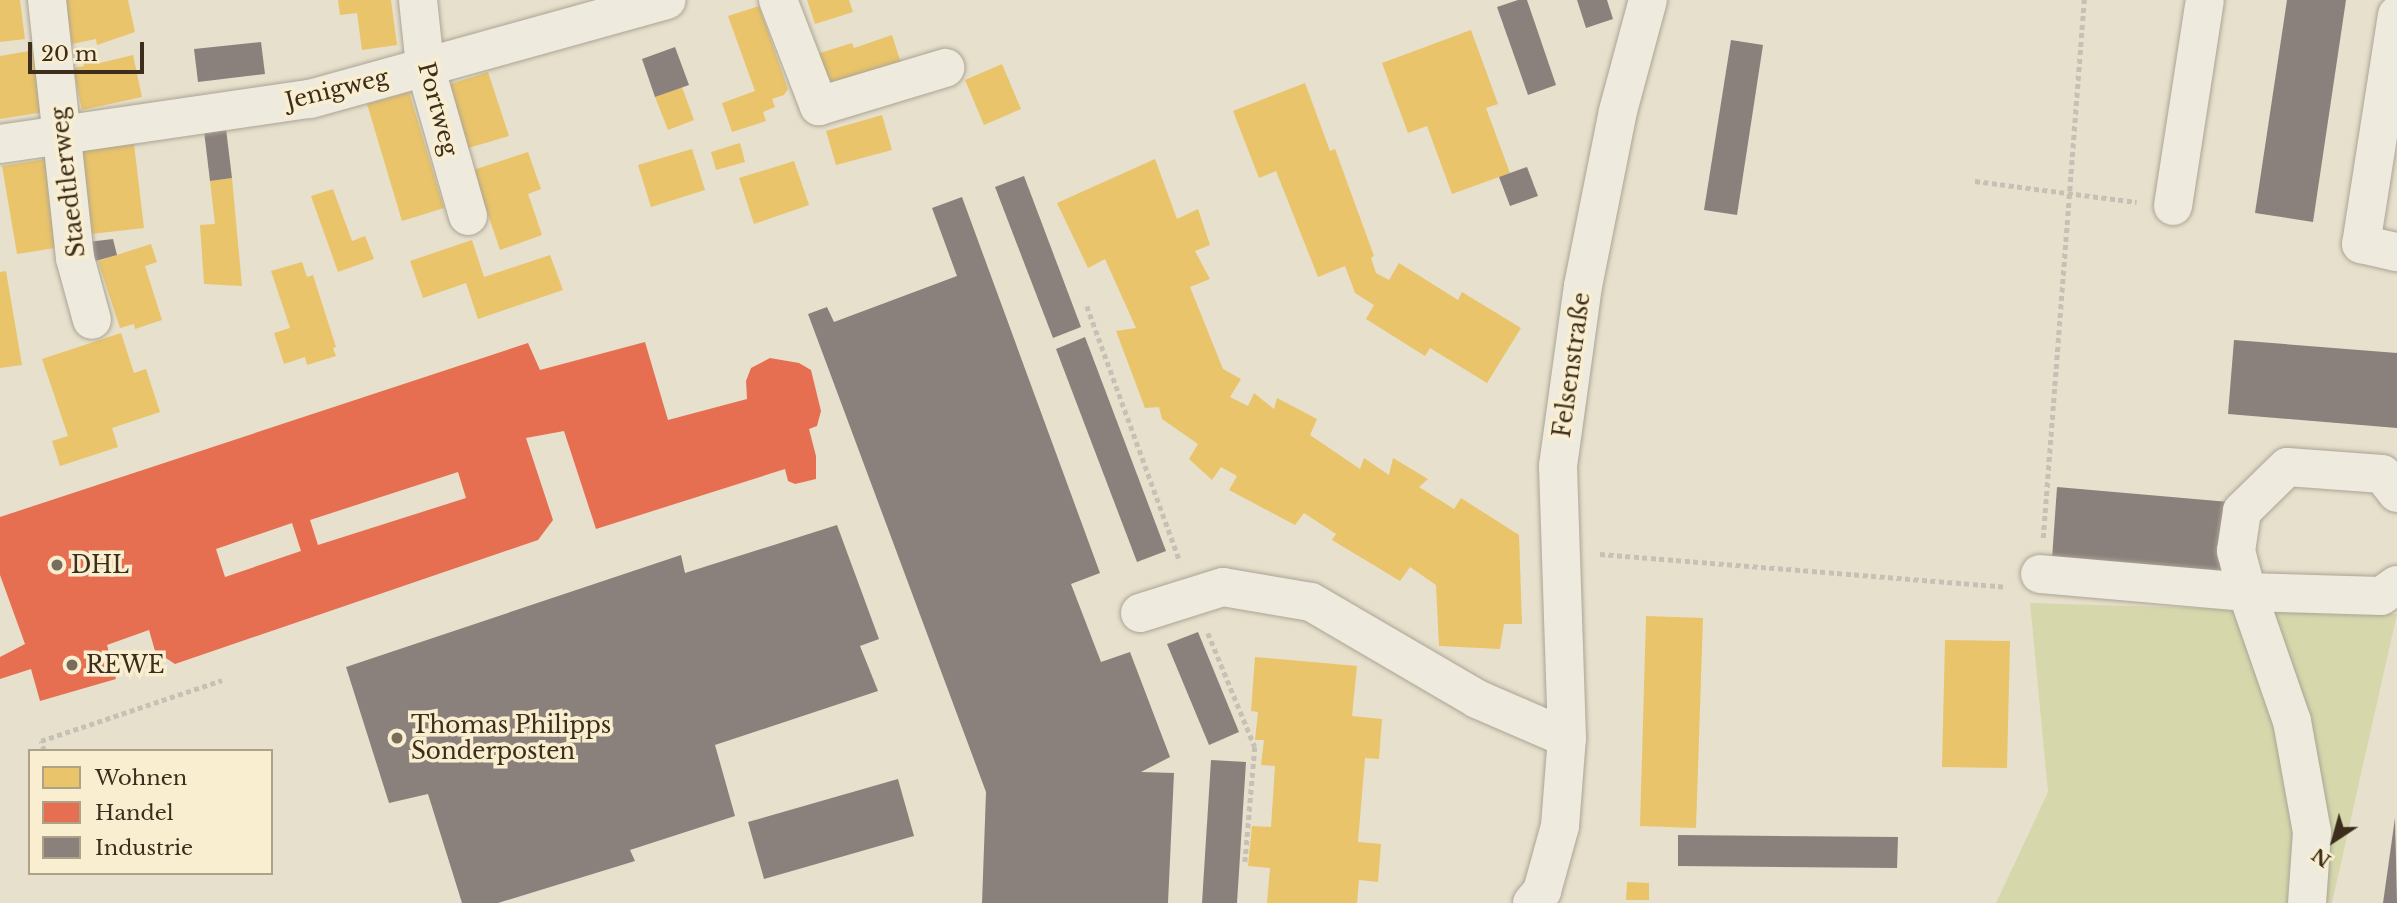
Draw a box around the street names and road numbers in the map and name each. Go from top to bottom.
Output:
street label: Portweg [412,59,464,159]
street label: Jenigweg [283,63,391,115]
street label: Staedtlerweg [45,105,91,259]
street label: Felsenstraße [1548,291,1596,439]

